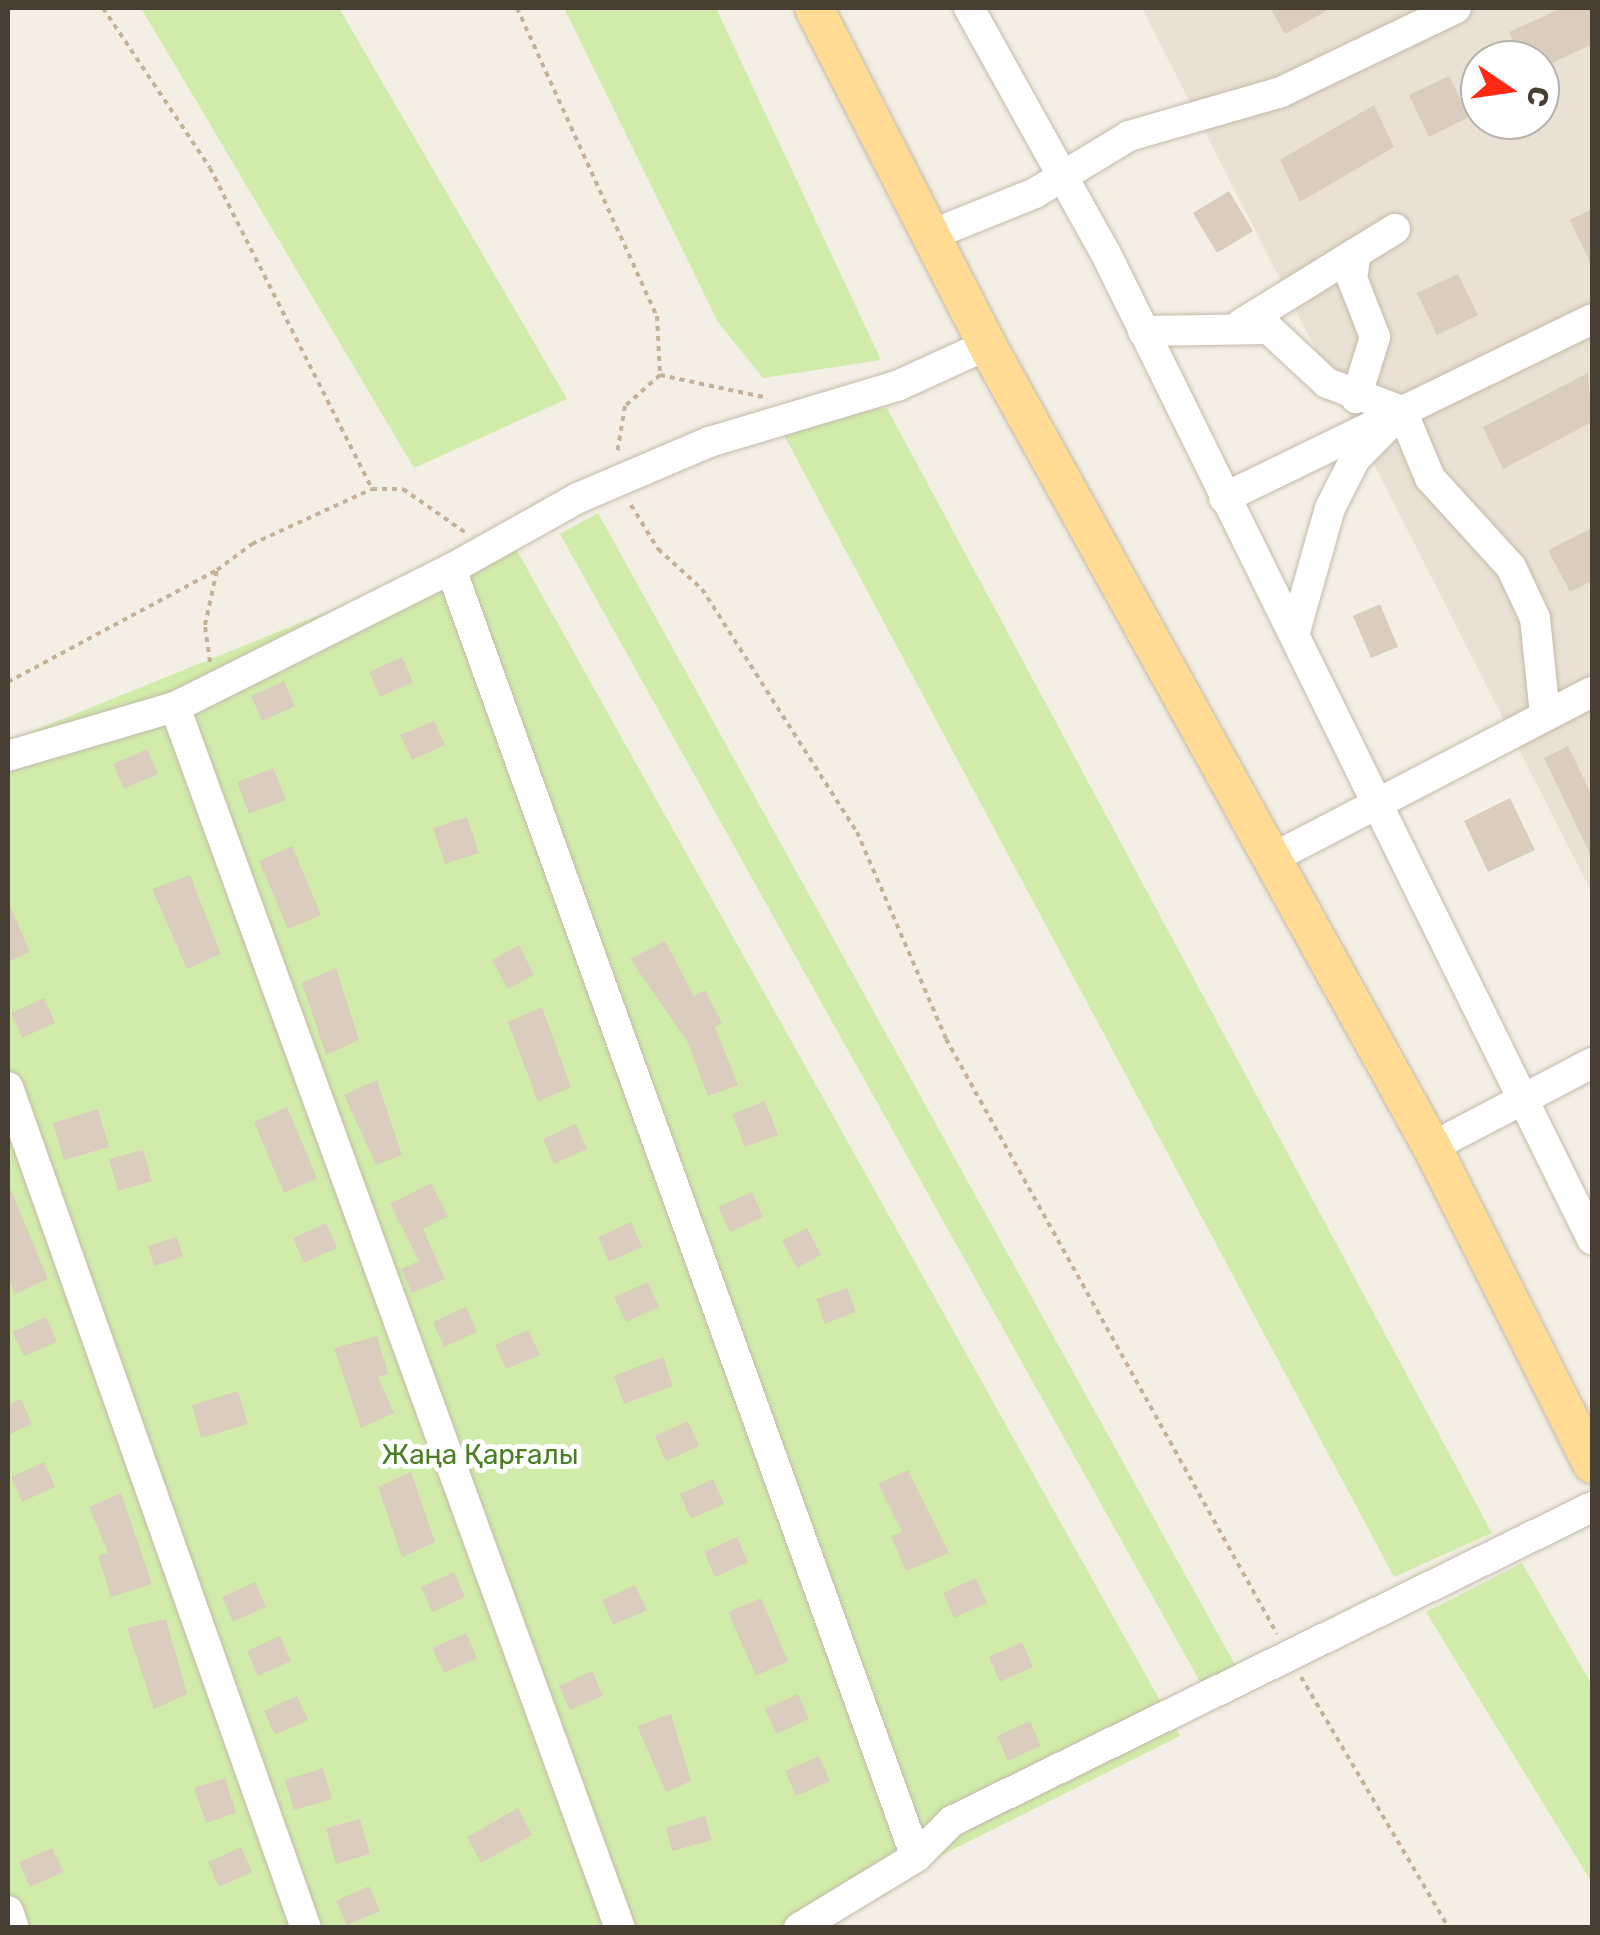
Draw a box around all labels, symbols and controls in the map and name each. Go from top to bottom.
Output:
north arrow [1460,40,1560,140]
text: С [1519,83,1556,110]
park label: Жаңа Қарғалы [381,1438,579,1472]

